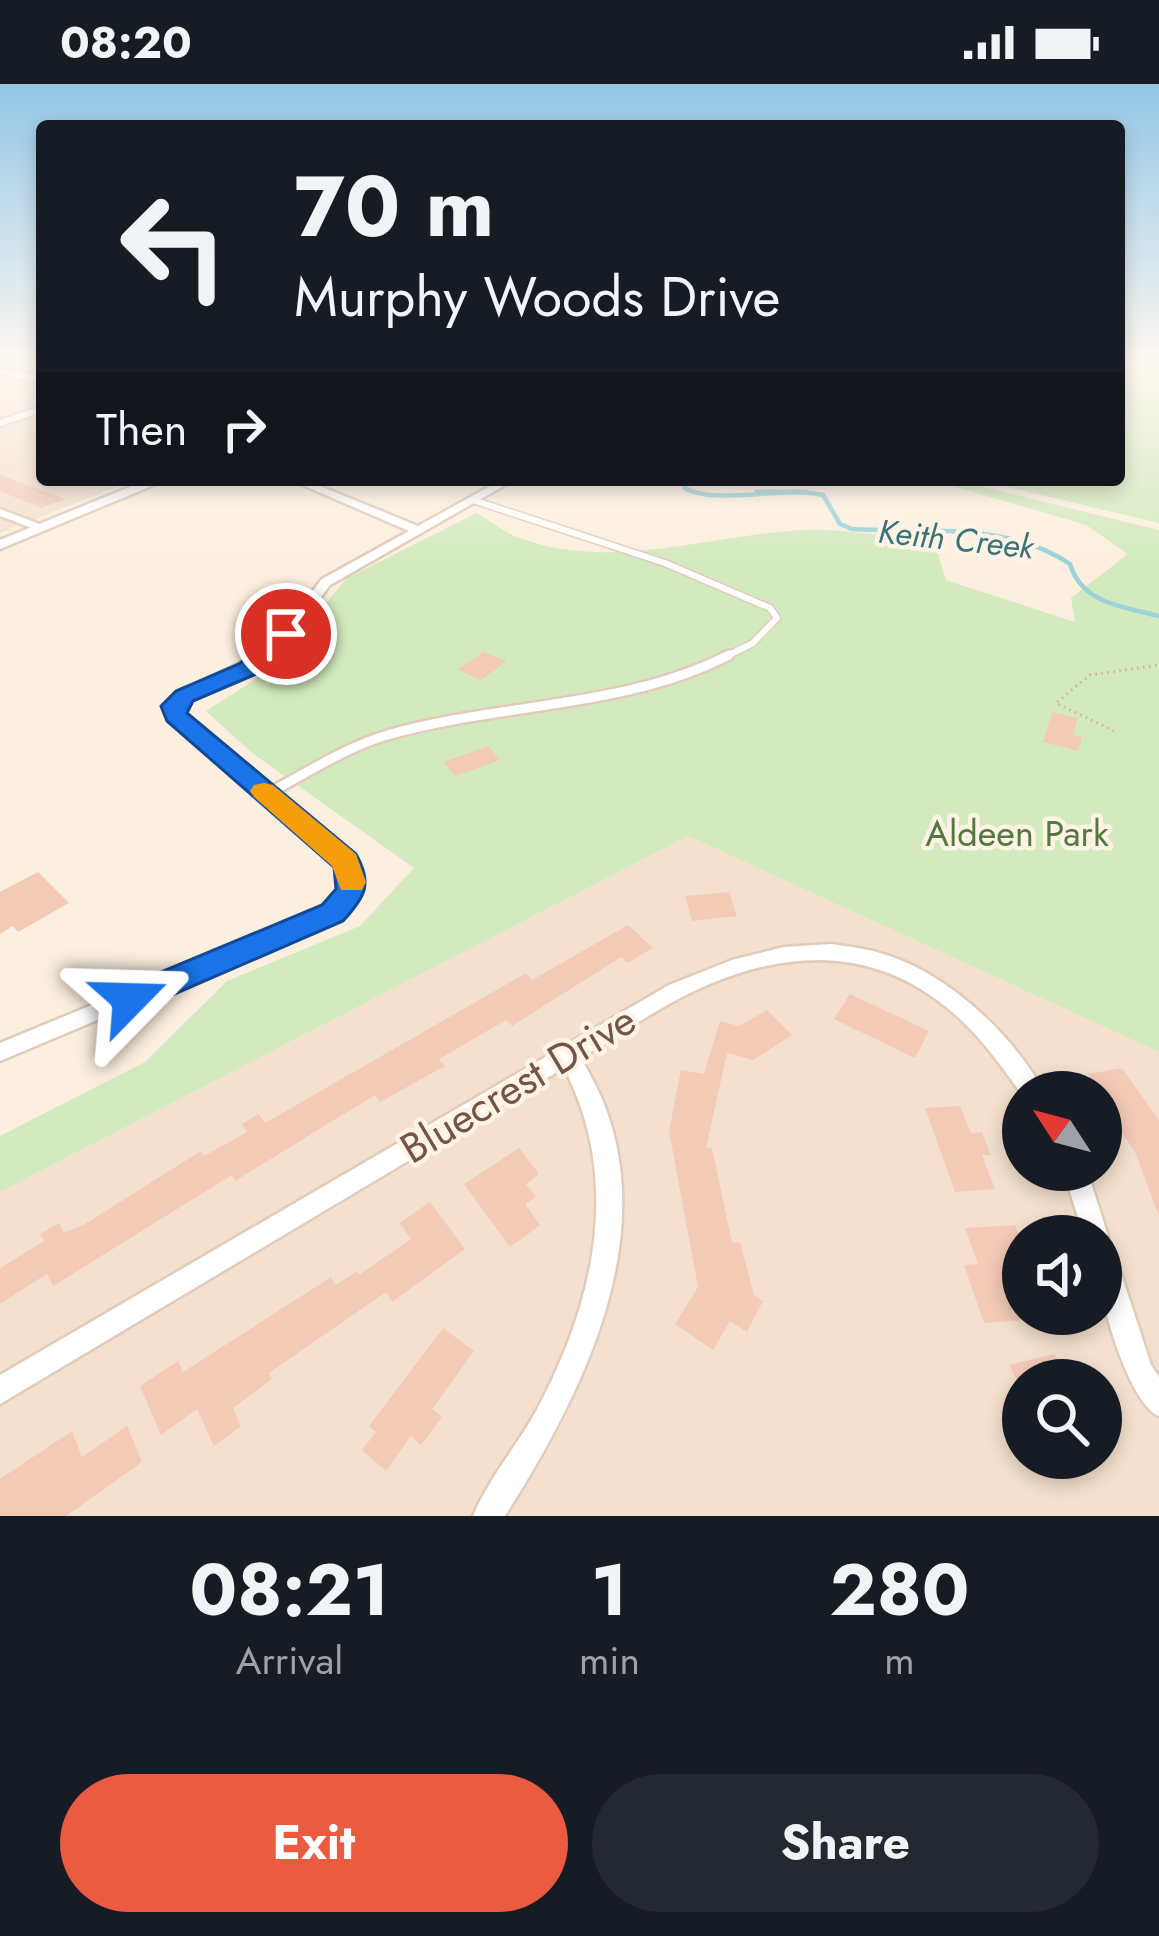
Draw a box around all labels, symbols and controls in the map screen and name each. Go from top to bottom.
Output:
text: 08:20 [60,10,192,75]
text: 70 m [294,146,494,268]
icon: left [96,168,252,324]
text: Murphy Woods Drive [294,258,780,336]
icon: right [211,396,277,462]
text: Then [96,397,187,462]
water label: Keith Creek [876,507,1038,571]
pin [235,583,337,685]
icon: arrive [253,601,319,667]
park label: Aldeen Park [925,807,1109,859]
position arrow [67,936,193,1062]
street label: Bluecrest Drive [389,990,647,1178]
north arrow [1002,1071,1122,1191]
map controls [1002,1071,1122,1479]
button: sound [1002,1215,1122,1335]
button: search [1002,1359,1122,1479]
text: 08:21 [190,1538,389,1642]
text: 1 [591,1538,628,1642]
text: 280 [829,1538,969,1642]
text: Arrival [236,1632,343,1689]
text: min [579,1632,640,1689]
text: m [884,1632,915,1689]
button: Exit [60,1774,568,1912]
button: Share [592,1774,1099,1912]

